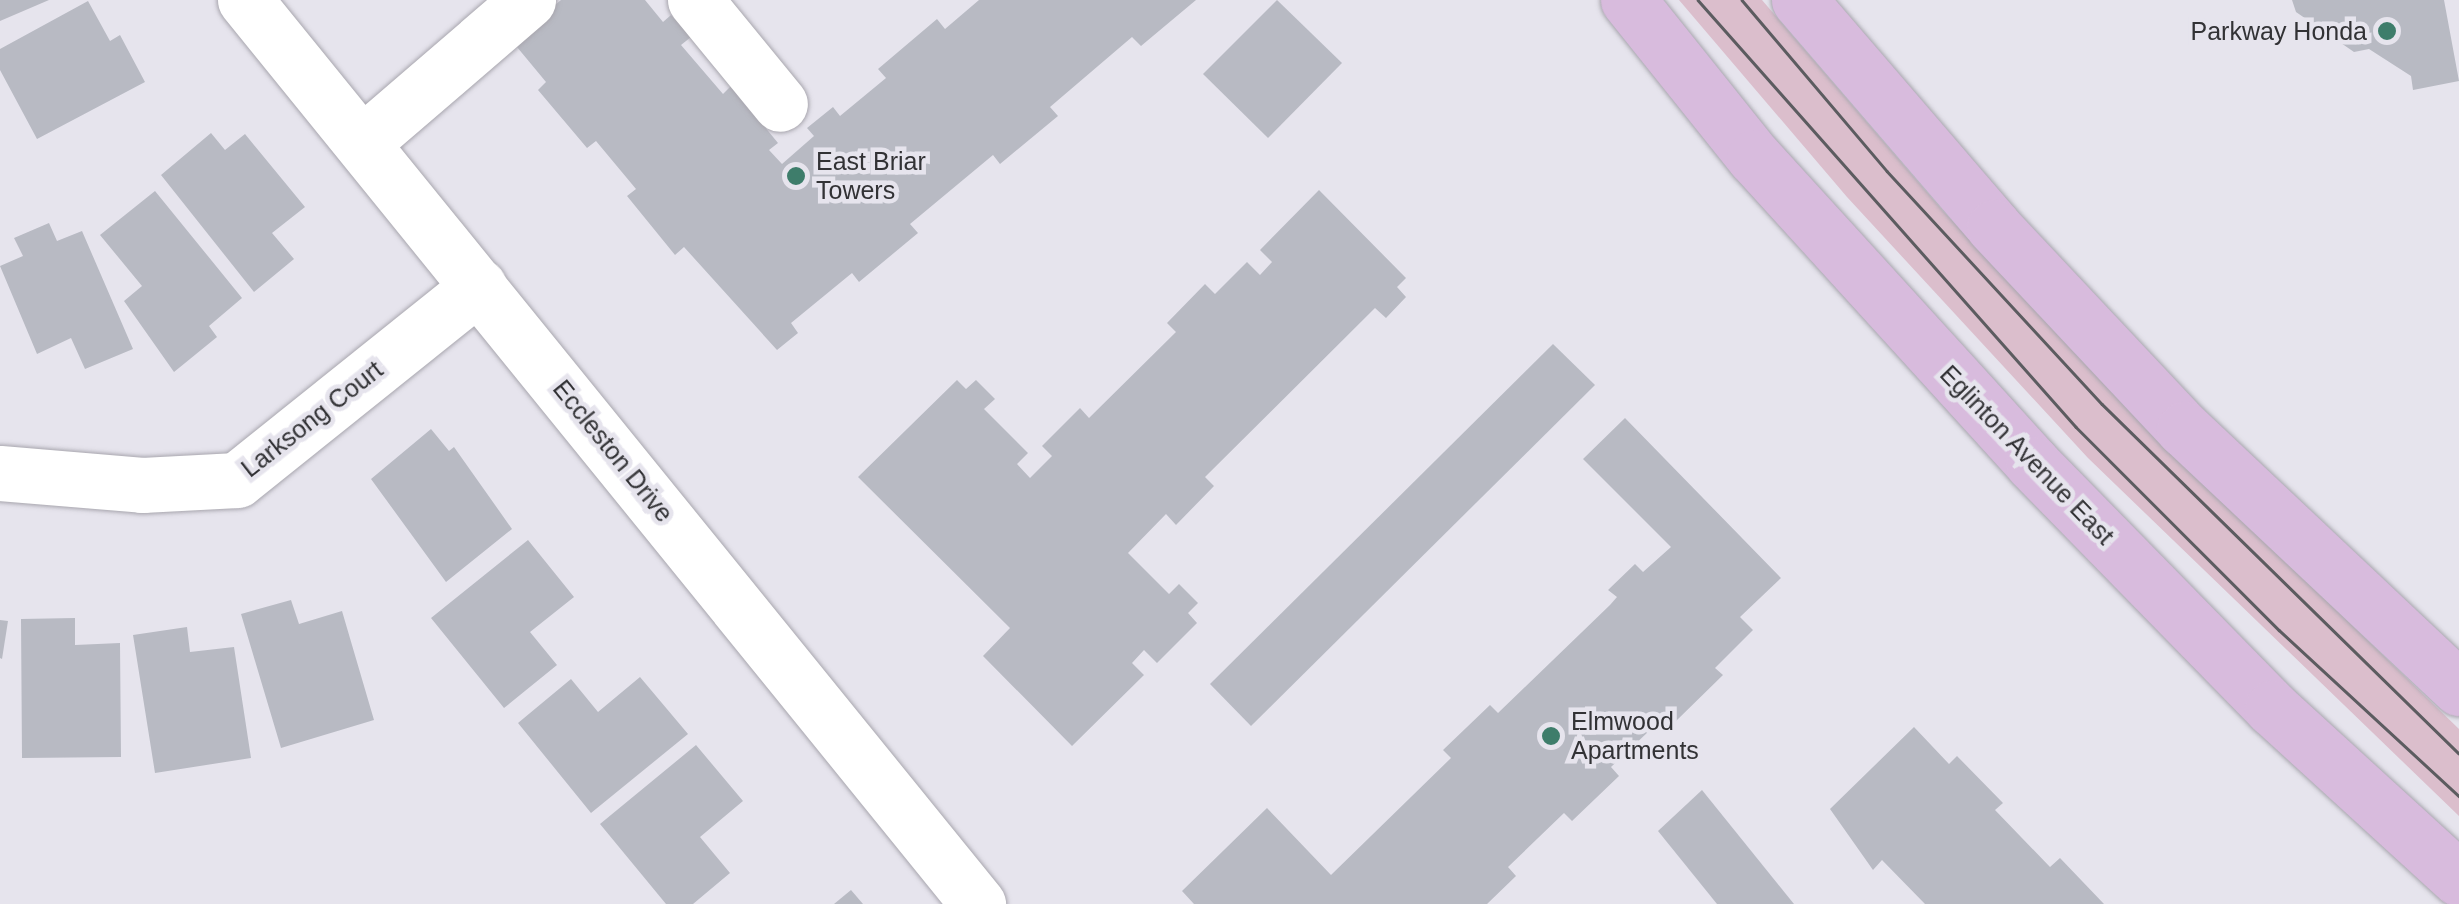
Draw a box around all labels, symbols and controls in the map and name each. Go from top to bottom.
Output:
place label: Parkway Honda [2191,16,2367,46]
marker: Parkway Honda [2376,20,2398,42]
place label: East Briar Towers [816,147,926,206]
marker: East Briar Towers [785,165,807,187]
street label: Larksong Court [235,355,389,483]
street label: Eglinton Avenue East [1933,359,2121,551]
street label: Eccleston Drive [547,374,679,528]
place label: Elmwood Apartments [1571,707,1699,766]
marker: Elmwood Apartments [1540,725,1562,747]

